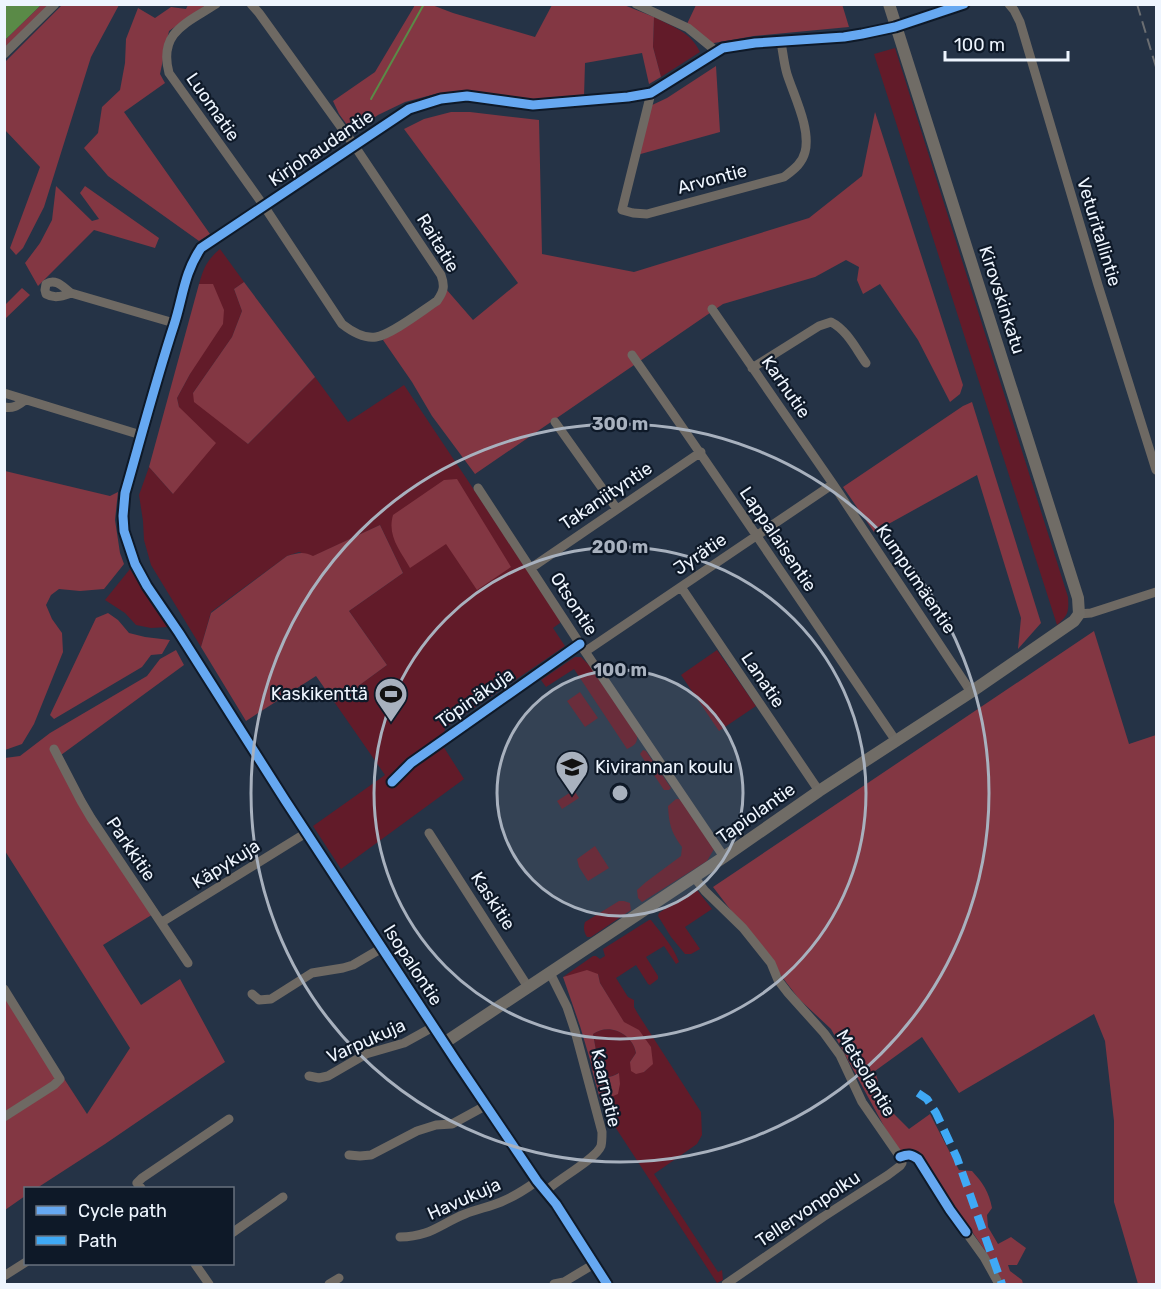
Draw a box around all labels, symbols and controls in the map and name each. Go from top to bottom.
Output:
scale bar [945,24,1068,62]
text: 100 m [954,34,1005,56]
street label: Luomatie [182,69,244,145]
street label: Kirjohaudantie [264,105,378,191]
street label: Arvontie [675,159,749,199]
street label: Veturitallintie [1072,175,1126,289]
street label: Raitatie [412,210,464,276]
street label: Kirovskinkatu [974,243,1030,357]
street label: Karhutie [757,352,815,422]
text: 300 m [592,413,648,435]
street label: Takaniityntie [556,457,656,535]
street label: Lappalaisentie [735,482,821,596]
street label: Kumpumäentie [871,520,961,638]
street label: Jyrätie [669,528,731,580]
text: 200 m [592,536,648,558]
street label: Otsontie [545,568,603,640]
street label: Lanatie [736,648,790,712]
text: 100 m [593,659,647,681]
street label: Töpinäkuja [432,663,518,733]
sports icon: Kaskikenttä [373,676,409,723]
place label: Kaskikenttä [271,683,368,705]
school or university icon: Kivirannan koulu [554,749,590,796]
place label: Kivirannan koulu [595,756,733,778]
street label: Tapiolantie [713,778,799,848]
centre of rings [610,783,630,803]
street label: Parkkitie [102,813,160,885]
street label: Käpykuja [188,835,264,893]
street label: Kaskitie [466,868,520,934]
street label: Isopalontie [379,920,447,1010]
street label: Varpukuja [323,1014,409,1068]
street label: Metsolantie [831,1026,901,1120]
street label: Kaarnatie [586,1047,626,1129]
street label: Tellervonpolku [752,1166,864,1252]
street label: Havukuja [424,1173,504,1225]
legend [24,1187,234,1265]
text: Cycle path [78,1200,167,1222]
text: Path [78,1230,117,1252]

